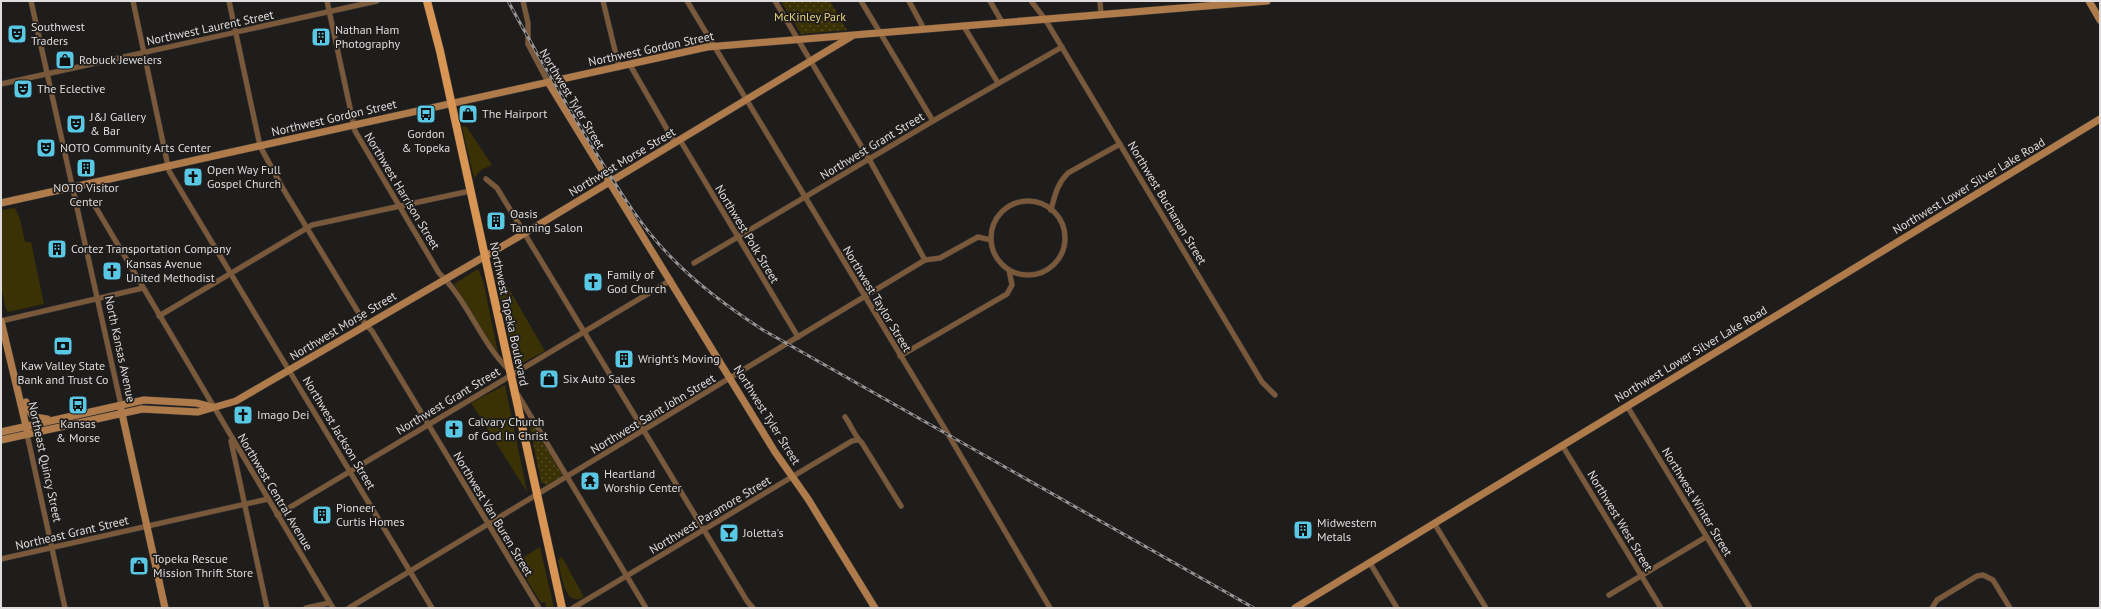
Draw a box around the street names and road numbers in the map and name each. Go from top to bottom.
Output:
street label: Northwest Laurent Street [145,7,275,48]
street label: Northwest Gordon Street [587,28,715,69]
street label: Northwest Tyler Street [536,46,608,152]
street label: Northwest Gordon Street [270,96,398,139]
street label: Northwest Grant Street [817,109,926,183]
street label: Northwest Morse Street [566,124,678,199]
street label: Northwest Harrison Street [361,129,443,252]
street label: Northwest Lower Silver Lake Road [1890,134,2048,237]
street label: Northwest Buchanan Street [1125,138,1210,267]
street label: Northwest Polk Street [712,182,783,286]
street label: Northwest Topeka Boulevard [487,240,532,387]
street label: Northwest Taylor Street [840,243,915,355]
street label: Northwest Morse Street [287,288,399,363]
street label: North Kansas Avenue [102,294,139,404]
street label: Northwest Lower Silver Lake Road [1612,302,1770,405]
street label: Northwest Tyler Street [731,362,804,467]
street label: Northwest Grant Street [393,364,502,438]
street label: Northwest Saint John Street [588,370,718,457]
street label: Northwest Jackson Street [300,374,379,492]
street label: Northeast Quincy Street [25,400,66,523]
street label: Northwest Central Avenue [235,431,316,553]
street label: Northwest Winter Street [1659,445,1736,559]
street label: Northwest Van Buren Street [450,449,537,579]
street label: Northwest West Street [1584,468,1656,574]
street label: Northwest Paramore Street [646,472,773,557]
street label: Northeast Grant Street [14,512,130,553]

